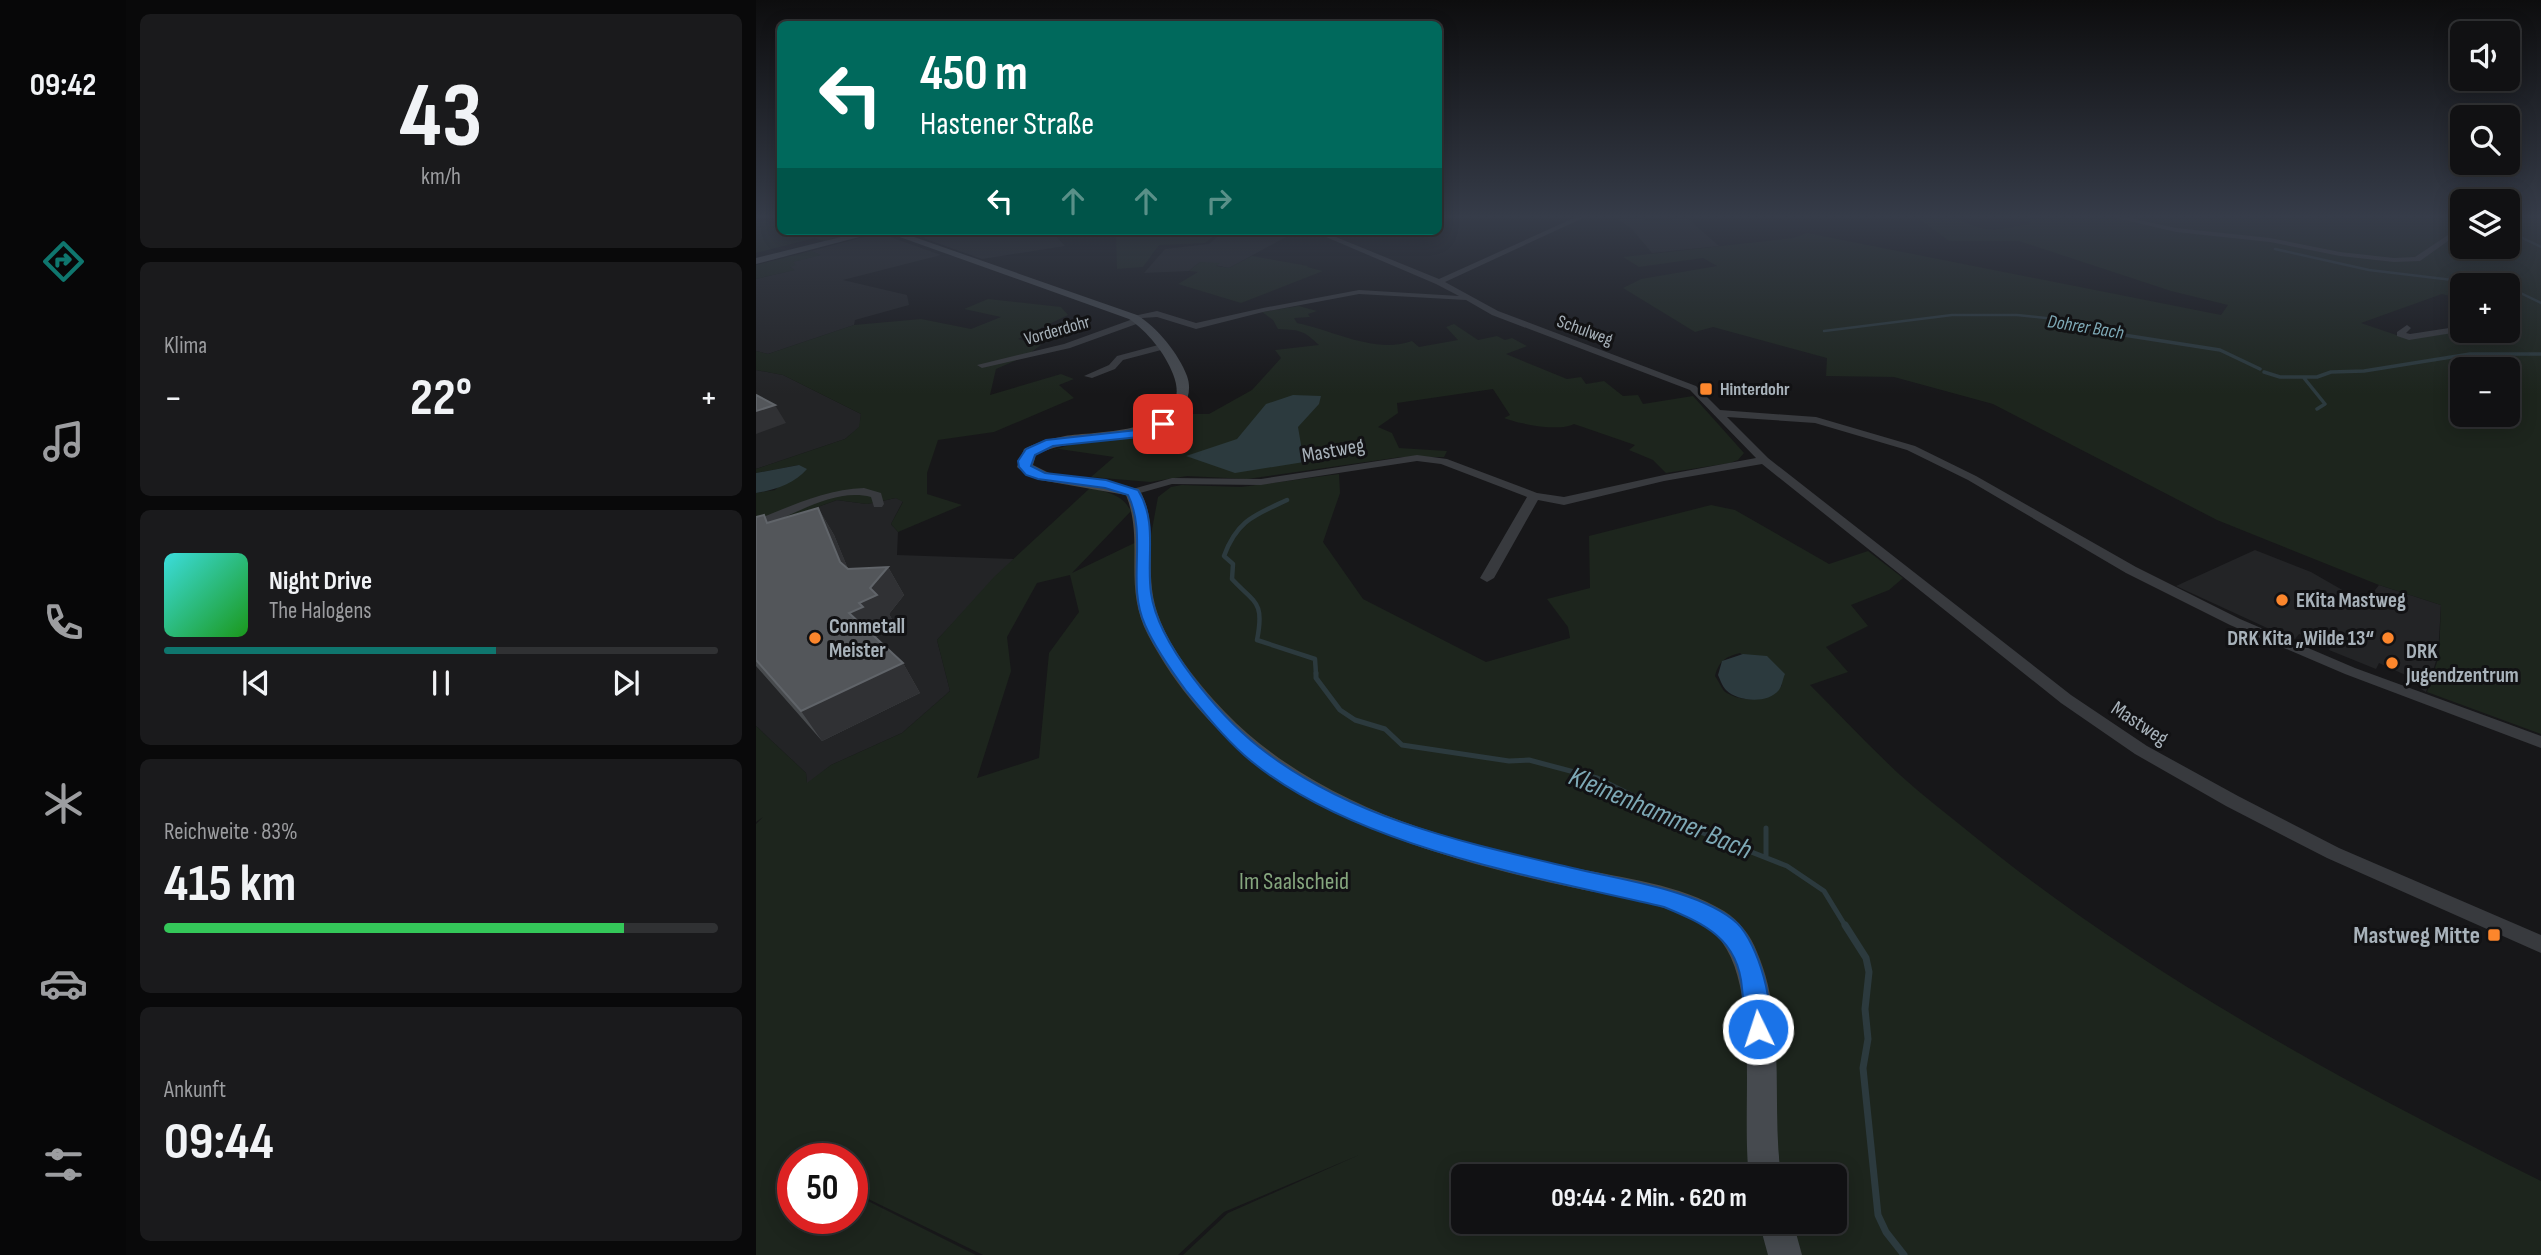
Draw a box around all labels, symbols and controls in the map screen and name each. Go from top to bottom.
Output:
map controls [2450,21,2520,427]
button: sound [2450,21,2520,91]
text: 450 m [920,45,1028,104]
icon: left [805,49,896,140]
text: 43 [399,63,483,172]
text: 09:42 [30,66,96,105]
text: Hastener Straße [920,105,1094,144]
button: search [2450,105,2520,175]
text: km/h [421,163,461,191]
icon: left [981,182,1019,220]
icon: ahead [1054,182,1092,220]
icon: ahead [1127,182,1165,220]
icon: right [1200,182,1238,220]
button: layers [2450,189,2520,259]
icon: directions [39,237,88,286]
button: + [2450,273,2520,343]
water label: Dohrer Bach [2046,310,2126,345]
street label: Vorderdohr [1022,311,1092,350]
street label: Schulweg [1554,311,1616,350]
text: Klima [164,332,207,360]
button: − [2450,357,2520,427]
text: 22° [410,367,472,430]
text: − [164,376,183,421]
text: + [699,376,718,421]
place label: Hinterdohr [1720,379,1790,400]
marker: Hinterdohr [1698,381,1714,397]
pin [1133,394,1193,454]
icon: arrive [1144,405,1182,443]
icon: music [39,417,88,466]
street label: Mastweg [1300,433,1366,468]
text: Night Drive [269,566,372,597]
place label: EKita Mastweg [2296,588,2406,613]
marker: EKita Mastweg [2274,592,2290,608]
text: The Halogens [269,597,372,625]
icon: phone [39,598,88,647]
place label: Conmetall Meister [829,614,905,663]
place label: DRK Kita „Wilde 13“ [2227,626,2374,651]
marker: Conmetall Meister [807,630,823,646]
marker: DRK Kita „Wilde 13“ [2380,630,2396,646]
place label: DRK Jugendzentrum [2405,639,2519,688]
marker: DRK Jugendzentrum [2384,655,2400,671]
icon: previous [237,664,275,702]
icon: pause [422,664,460,702]
icon: next [607,664,645,702]
street label: Mastweg [2106,696,2173,751]
water label: Kleinenhammer Bach [1564,760,1757,867]
icon: climate [39,779,88,828]
text: Reichweite · 83% [164,818,298,846]
text: 415 km [164,853,296,916]
park label: Im Saalscheid [1239,867,1349,896]
place label: Mastweg Mitte [2353,921,2480,950]
marker: Mastweg Mitte [2486,927,2502,943]
icon: car [39,959,88,1008]
position arrow [1721,992,1795,1066]
text: Ankunft [164,1076,226,1104]
text: 09:44 [164,1111,274,1174]
icon: filters [39,1140,88,1189]
speed limit sign: 50 [777,1143,868,1234]
text: 09:44 · 2 Min. · 620 m [1551,1183,1747,1214]

